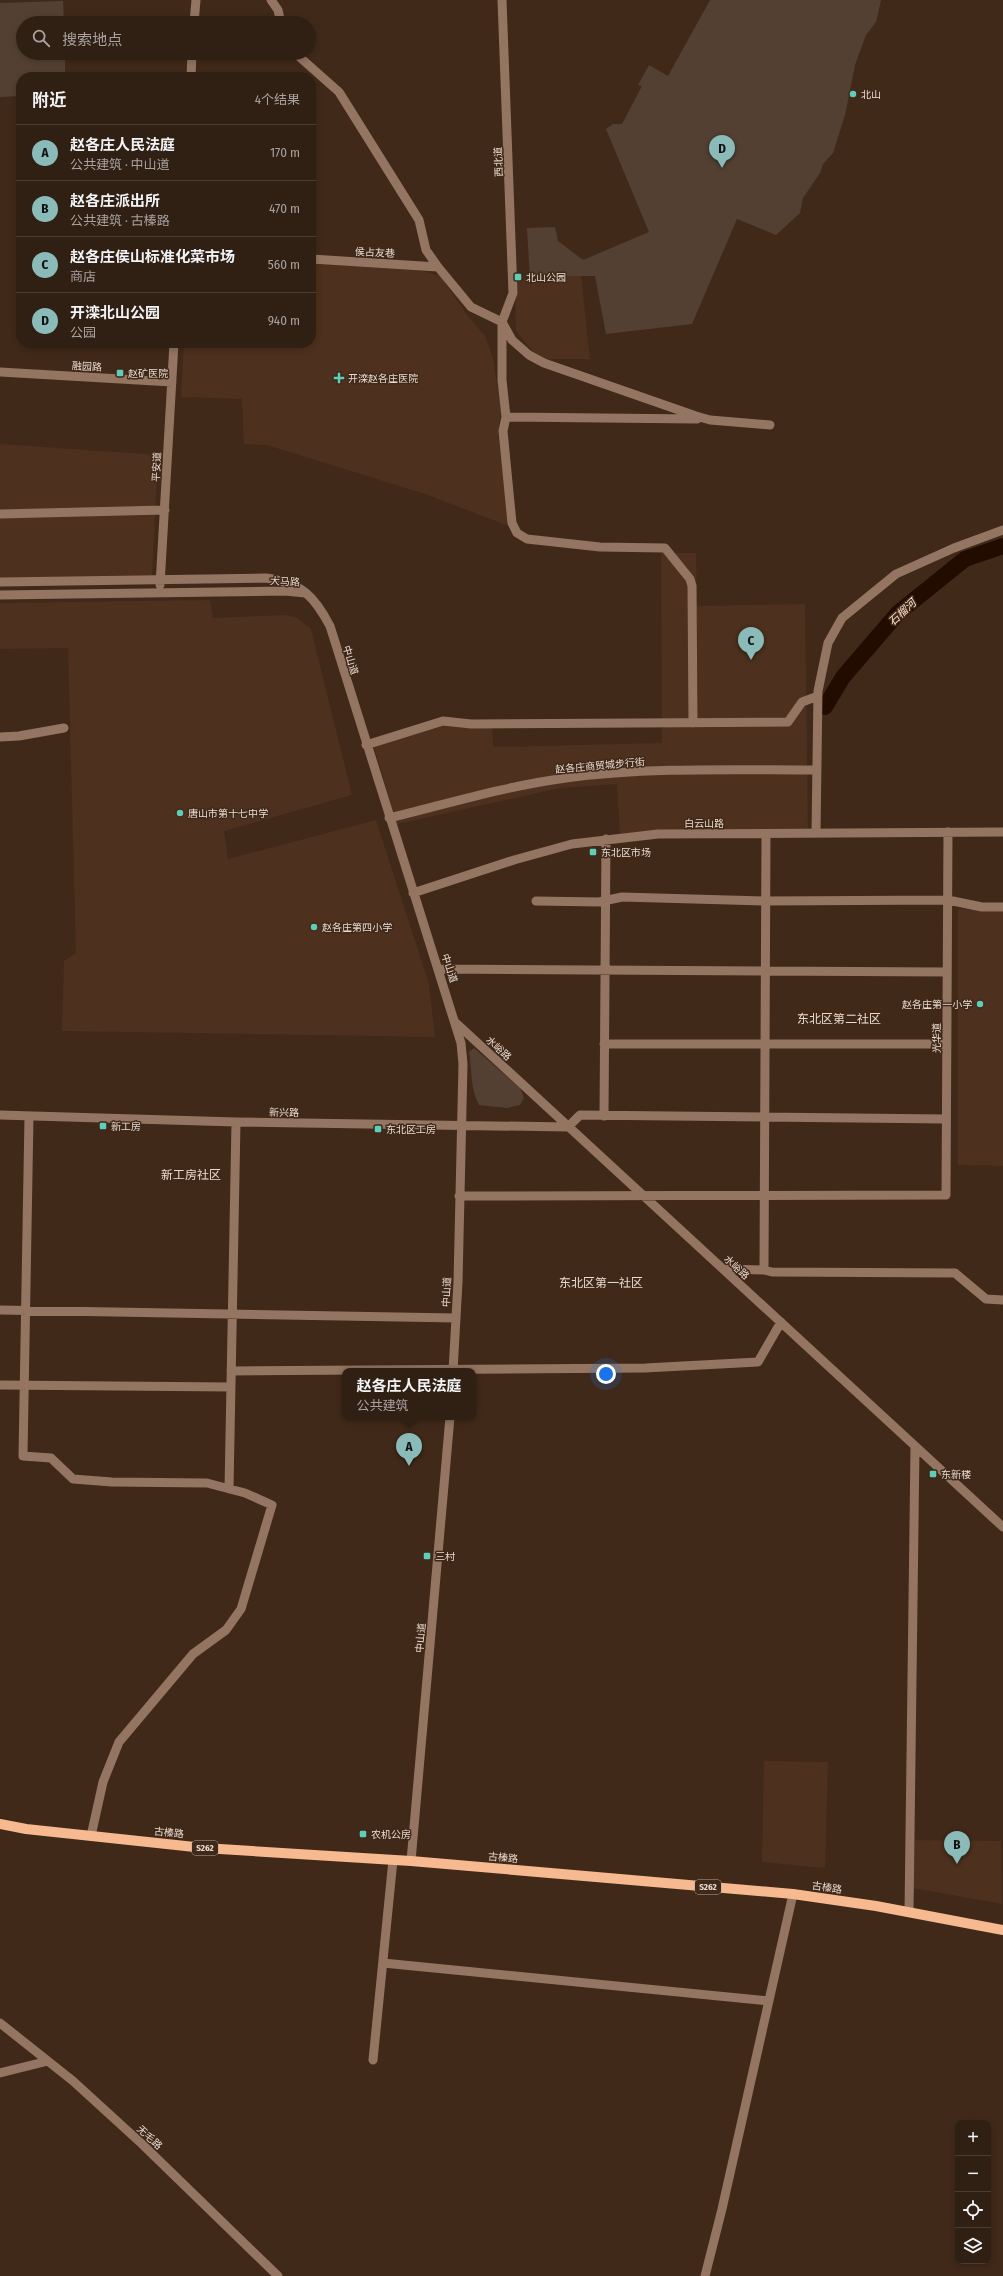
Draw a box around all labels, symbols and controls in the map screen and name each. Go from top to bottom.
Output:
search box [16,16,316,60]
icon: search [30,27,52,49]
text: 搜索地点 [62,31,122,49]
marker: 北山 [848,89,858,99]
place label: 北山 [861,89,881,101]
text: 附近 [32,90,66,111]
text: 4个结果 [255,92,300,107]
pin: D [709,135,735,168]
text: 赵各庄人民法庭 [70,136,175,154]
text: A [41,145,49,160]
text: 170 m [270,145,300,160]
street label: 西北道 [492,147,506,177]
text: 公共建筑 · 中山道 [70,157,170,172]
text: 赵各庄派出所 [70,192,160,210]
text: B [41,201,49,216]
text: 470 m [269,201,300,216]
text: 公共建筑 · 古榛路 [70,213,170,228]
street label: 侯占友巷 [355,246,395,260]
text: 赵各庄侯山标准化菜市场 [70,248,235,266]
text: C [42,257,48,272]
text: 560 m [268,257,300,272]
text: 商店 [70,269,96,284]
marker: 北山公园 [513,272,523,282]
place label: 北山公园 [526,272,566,284]
text: 开滦北山公园 [70,304,160,322]
text: D [41,313,49,328]
text: 940 m [268,313,300,328]
text: 公园 [70,325,96,340]
street label: 融园路 [72,360,102,374]
marker: 赵矿医院 [115,368,125,378]
place label: 赵矿医院 [128,368,168,380]
marker: 开滦赵各庄医院 [333,372,345,384]
place label: 开滦赵各庄医院 [348,373,418,385]
street label: 平安道 [150,452,164,482]
street label: 大马路 [270,575,300,589]
water label: 石榴河 [886,595,920,628]
pin: C [738,627,764,660]
street label: 中山道 [340,644,360,676]
street label: 赵各庄商贸城步行街 [555,756,645,776]
marker: 唐山市第十七中学 [175,808,185,818]
place label: 唐山市第十七中学 [188,808,268,820]
street label: 白云山路 [684,818,724,830]
marker: 东北区市场 [588,847,598,857]
place label: 东北区市场 [601,847,651,859]
marker: 赵各庄第四小学 [309,922,319,932]
place label: 赵各庄第四小学 [322,922,392,934]
street label: 中山道 [439,952,459,984]
place label: 赵各庄第一小学 [902,999,972,1011]
marker: 赵各庄第一小学 [975,999,985,1009]
district label: 东北区第二社区 [797,1012,881,1026]
street label: 光华道 [931,1023,943,1053]
street label: 水峪路 [483,1034,513,1063]
street label: 新兴路 [269,1107,299,1119]
marker: 新工房 [98,1121,108,1131]
place label: 新工房 [111,1121,141,1133]
marker: 东北区工房 [373,1124,383,1134]
place label: 东北区工房 [386,1124,436,1136]
district label: 新工房社区 [161,1168,221,1182]
street label: 水峪路 [721,1253,751,1282]
district label: 东北区第一社区 [559,1276,643,1290]
street label: 中山道 [440,1277,454,1307]
your location [596,1364,616,1384]
popup [342,1368,476,1420]
text: 赵各庄人民法庭 [356,1377,462,1395]
text: 公共建筑 [356,1398,409,1413]
pin: A [396,1433,422,1466]
marker: 东新楼 [928,1469,938,1479]
place label: 东新楼 [941,1469,971,1481]
marker: 三村 [422,1551,432,1561]
place label: 三村 [435,1551,455,1563]
street label: 中山道 [414,1623,428,1654]
street label: 古榛路 [153,1825,184,1841]
marker: 农机公房 [358,1829,368,1839]
place label: 农机公房 [371,1829,411,1841]
pin: B [944,1831,970,1864]
road number: S262 [192,1841,218,1855]
street label: 古榛路 [487,1851,518,1865]
road number: S262 [695,1880,721,1894]
street label: 古榛路 [811,1880,843,1896]
map controls [955,2120,991,2264]
button: + [955,2120,991,2156]
street label: 无毛路 [134,2123,164,2152]
button: − [955,2156,991,2192]
button: locate [955,2192,991,2228]
button: layers [955,2228,991,2264]

